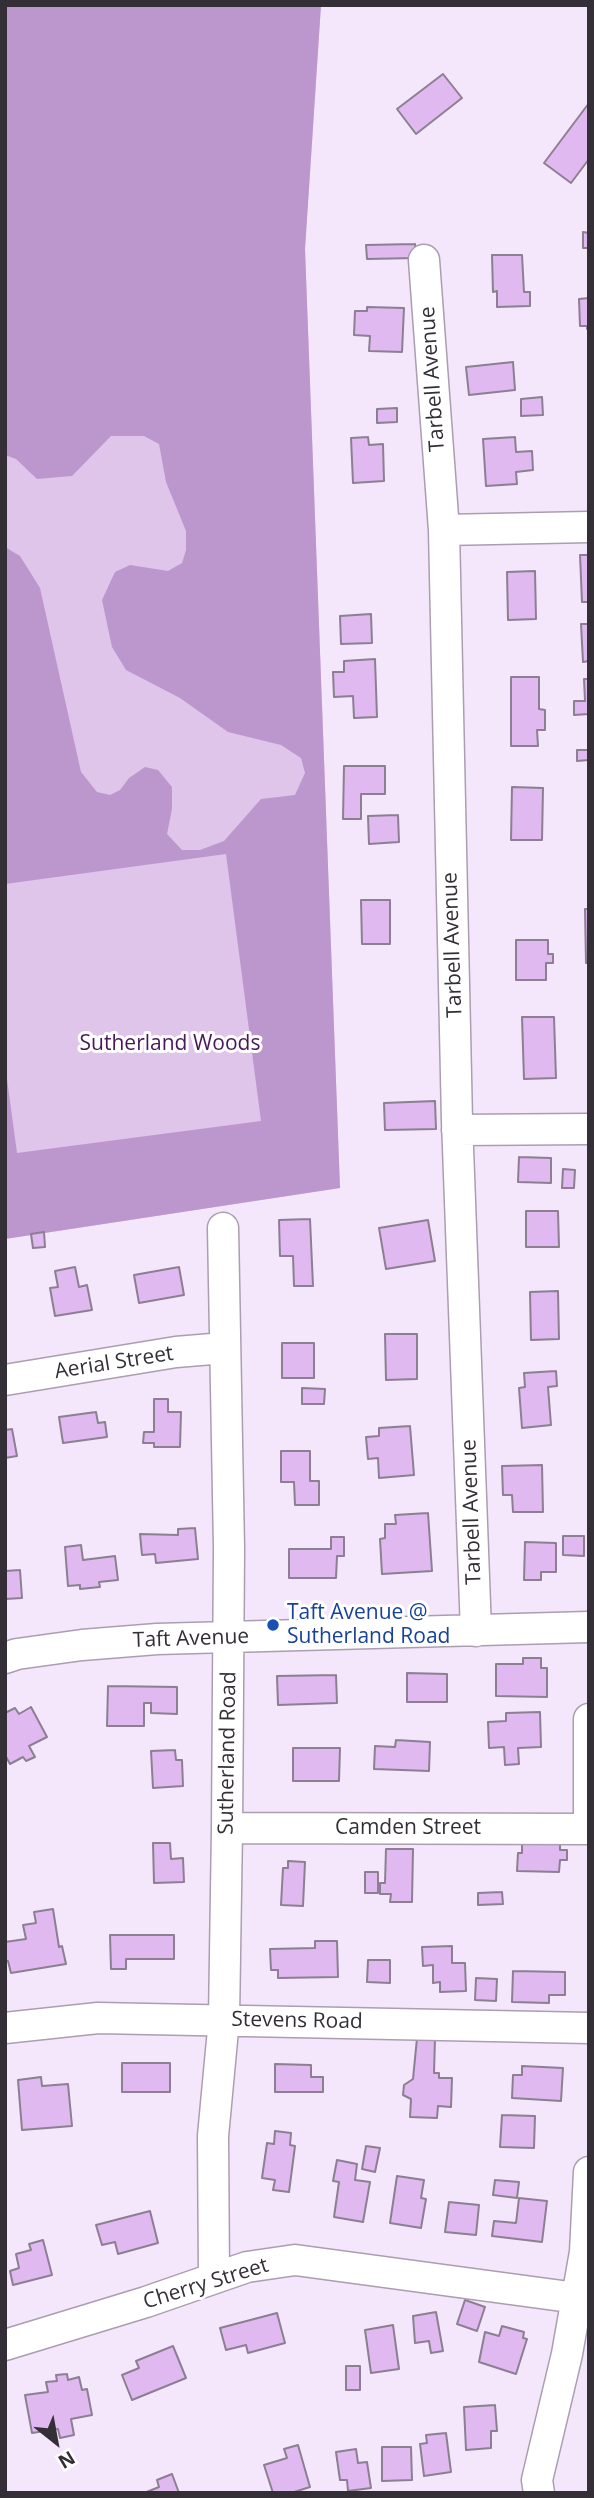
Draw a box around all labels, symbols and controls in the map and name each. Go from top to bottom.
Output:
street label: Tarbell Avenue [415,305,451,453]
street label: Tarbell Avenue [438,872,468,1018]
park label: Sutherland Woods [80,1031,260,1057]
street label: Aerial Street [53,1341,175,1385]
street label: Tarbell Avenue [457,1439,487,1585]
place label: Taft Avenue @ Sutherland Road [287,1600,450,1650]
marker: Taft Avenue @ Sutherland Road [265,1617,281,1633]
street label: Taft Avenue [132,1624,250,1654]
street label: Sutherland Road [214,1671,242,1835]
street label: Camden Street [335,1815,481,1841]
street label: Stevens Road [231,2007,363,2035]
street label: Cherry Street [140,2253,272,2315]
north arrow [21,2407,91,2477]
text: N [54,2445,80,2475]

